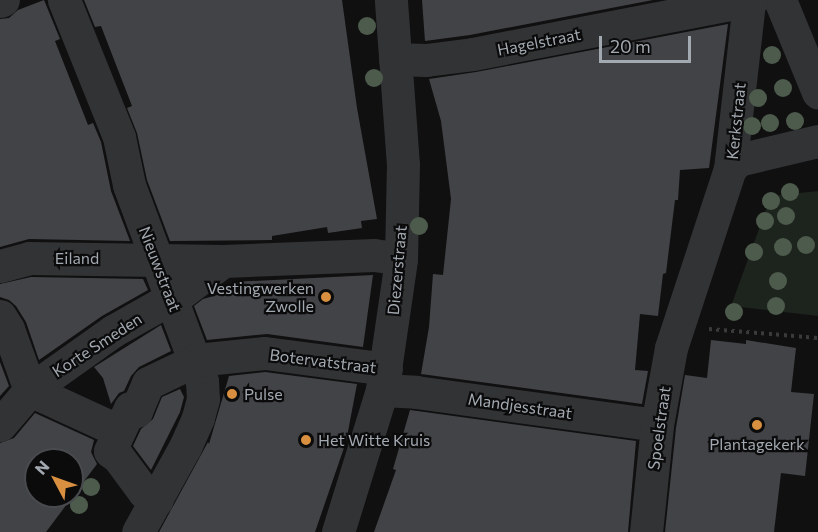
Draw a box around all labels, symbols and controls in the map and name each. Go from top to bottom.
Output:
street label: Hagelstraat [496,24,582,60]
scale bar [602,24,694,62]
text: 20 m [610,35,651,57]
street label: Kerkstraat [722,82,750,160]
street label: Nieuwstraat [135,224,185,314]
street label: Diezerstraat [384,224,410,316]
street label: Eiland [55,248,99,268]
place label: Vestingwerken Zwolle [207,278,314,316]
marker: Vestingwerken Zwolle [319,290,333,304]
street label: Korte Smeden [49,309,145,381]
street label: Botervatstraat [269,345,377,377]
place label: Pulse [244,384,283,404]
street label: Spoelstraat [644,385,674,471]
marker: Pulse [225,387,239,401]
street label: Mandjesstraat [467,389,573,423]
marker: Plantagekerk [750,418,764,432]
place label: Het Witte Kruis [318,430,430,450]
marker: Het Witte Kruis [299,433,313,447]
place label: Plantagekerk [709,434,805,454]
north arrow [24,448,84,508]
text: N [30,456,53,478]

